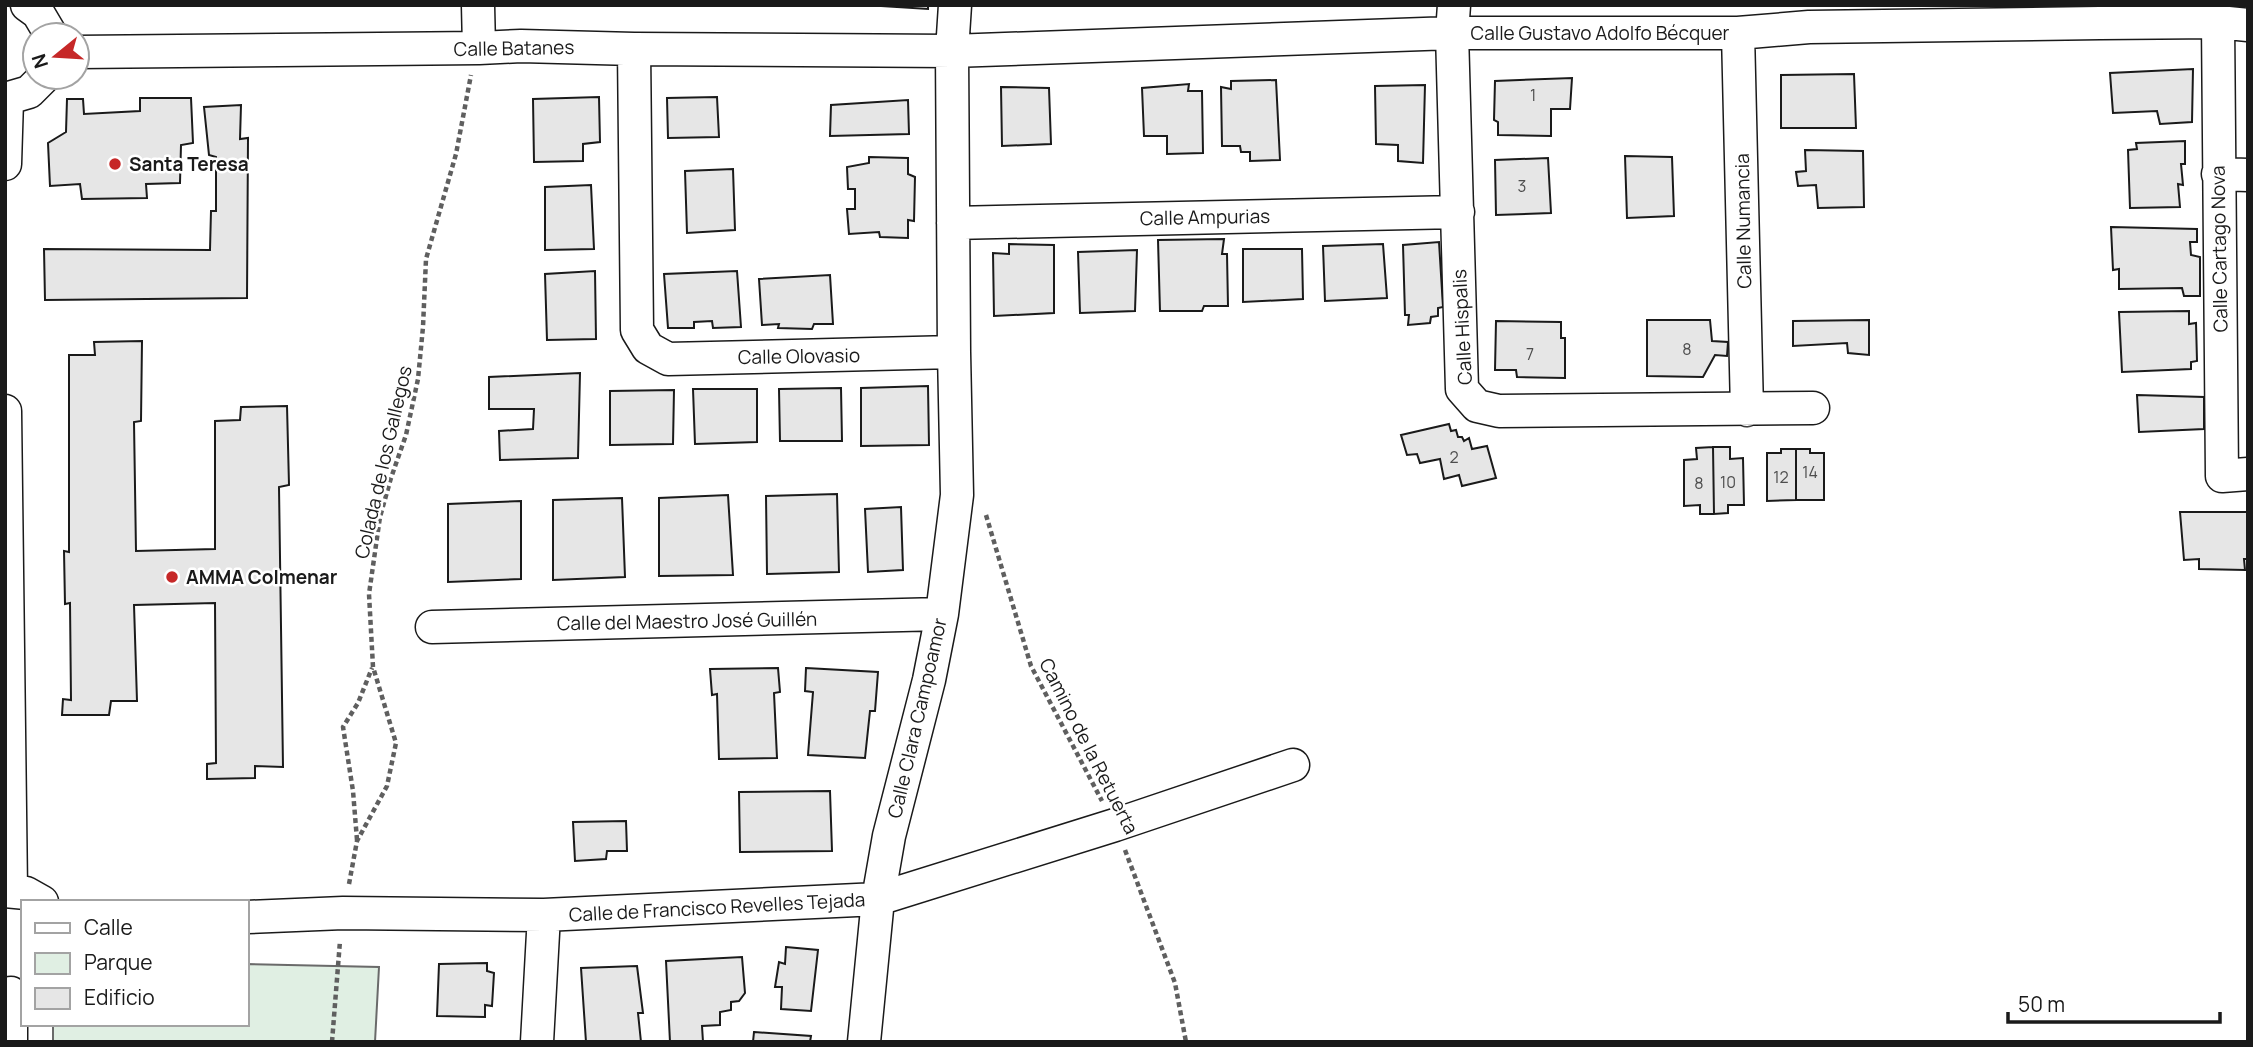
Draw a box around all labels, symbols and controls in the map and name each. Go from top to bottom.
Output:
street label: Calle Gustavo Adolfo Bécquer [1471,20,1730,46]
north arrow [21,21,91,91]
street label: Calle Batanes [453,34,575,62]
text: N [25,51,54,72]
house number: 1 [1530,84,1536,106]
place label: Santa Teresa [129,151,249,177]
street label: Calle Numancia [1729,153,1757,289]
marker: Santa Teresa [107,156,123,172]
street label: Calle Cartago Nova [2205,165,2233,333]
house number: 3 [1518,175,1526,197]
street label: Calle Ampurias [1140,203,1270,231]
street label: Calle Hispalis [1446,268,1478,386]
house number: 8 [1682,338,1692,360]
street label: Calle Olovasio [738,342,860,370]
house number: 7 [1526,343,1534,365]
street label: Colada de los Gallegos [348,363,418,561]
house number: 2 [1449,446,1459,468]
house number: 14 [1802,461,1818,483]
house number: 12 [1773,466,1789,488]
house number: 10 [1720,471,1736,493]
house number: 8 [1694,472,1704,494]
place label: AMMA Colmenar [186,564,338,590]
marker: AMMA Colmenar [164,569,180,585]
street label: Calle del Maestro José Guillén [557,606,817,636]
street label: Calle Clara Campoamor [881,615,953,821]
street label: Camino de la Retuerta [1033,654,1145,838]
street label: Calle de Francisco Revelles Tejada [568,886,866,928]
legend [21,900,248,1026]
text: Calle [84,913,133,941]
text: Parque [84,948,153,976]
scale bar [2008,981,2220,1025]
text: Edificio [84,983,155,1011]
text: 50 m [2018,990,2065,1018]

